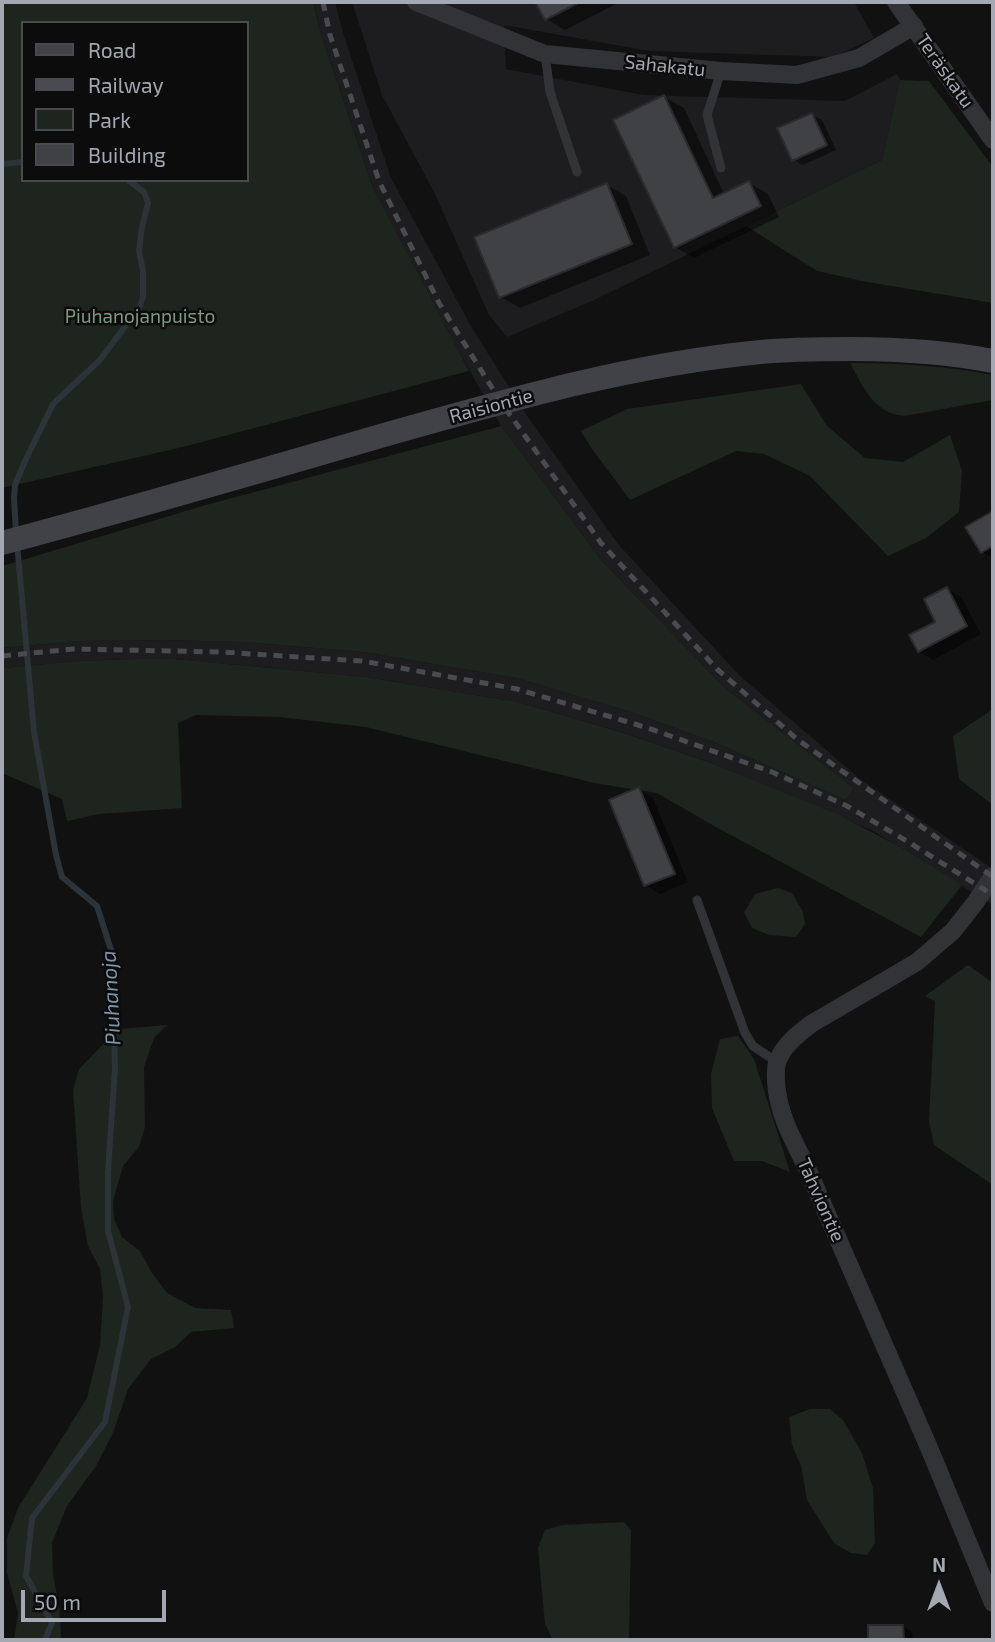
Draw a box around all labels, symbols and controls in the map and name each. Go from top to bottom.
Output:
legend [21,21,248,182]
street label: Teräskatu [911,30,979,112]
text: Road [88,37,136,62]
street label: Sahakatu [624,50,706,82]
text: Railway [88,72,164,97]
text: Park [88,107,131,132]
text: Building [88,142,166,167]
park label: Piuhanojanpuisto [65,306,215,328]
street label: Raisiontie [447,384,535,428]
water label: Piuhanoja [96,950,126,1046]
street label: Tahviontie [792,1154,850,1246]
north arrow [904,1551,974,1621]
text: N [932,1553,946,1576]
scale bar [24,1576,170,1620]
text: 50 m [34,1589,81,1614]

